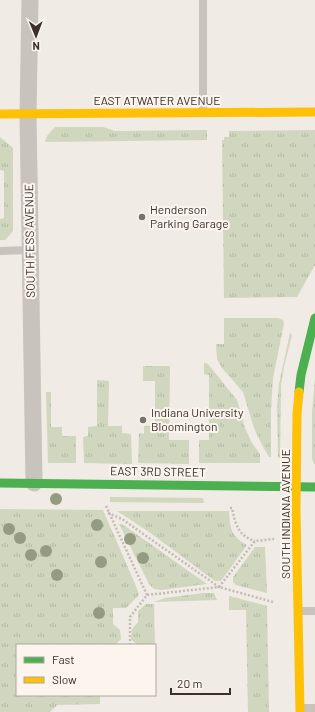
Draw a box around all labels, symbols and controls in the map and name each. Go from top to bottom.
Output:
north arrow [16,16,56,56]
text: N [32,40,40,53]
street label: EAST ATWATER AVENUE [93,93,221,107]
street label: SOUTH FESS AVENUE [21,184,37,298]
place label: Henderson Parking Garage [150,202,229,230]
marker: Henderson Parking Garage [137,212,147,222]
place label: Indiana University Bloomington [151,405,244,433]
marker: Indiana University Bloomington [138,415,148,425]
street label: SOUTH INDIANA AVENUE [278,449,292,579]
street label: EAST 3RD STREET [110,463,206,479]
legend [16,644,156,696]
text: Fast [52,652,75,666]
scale bar [171,670,230,696]
text: Slow [52,672,77,686]
text: 20 m [177,676,203,690]

